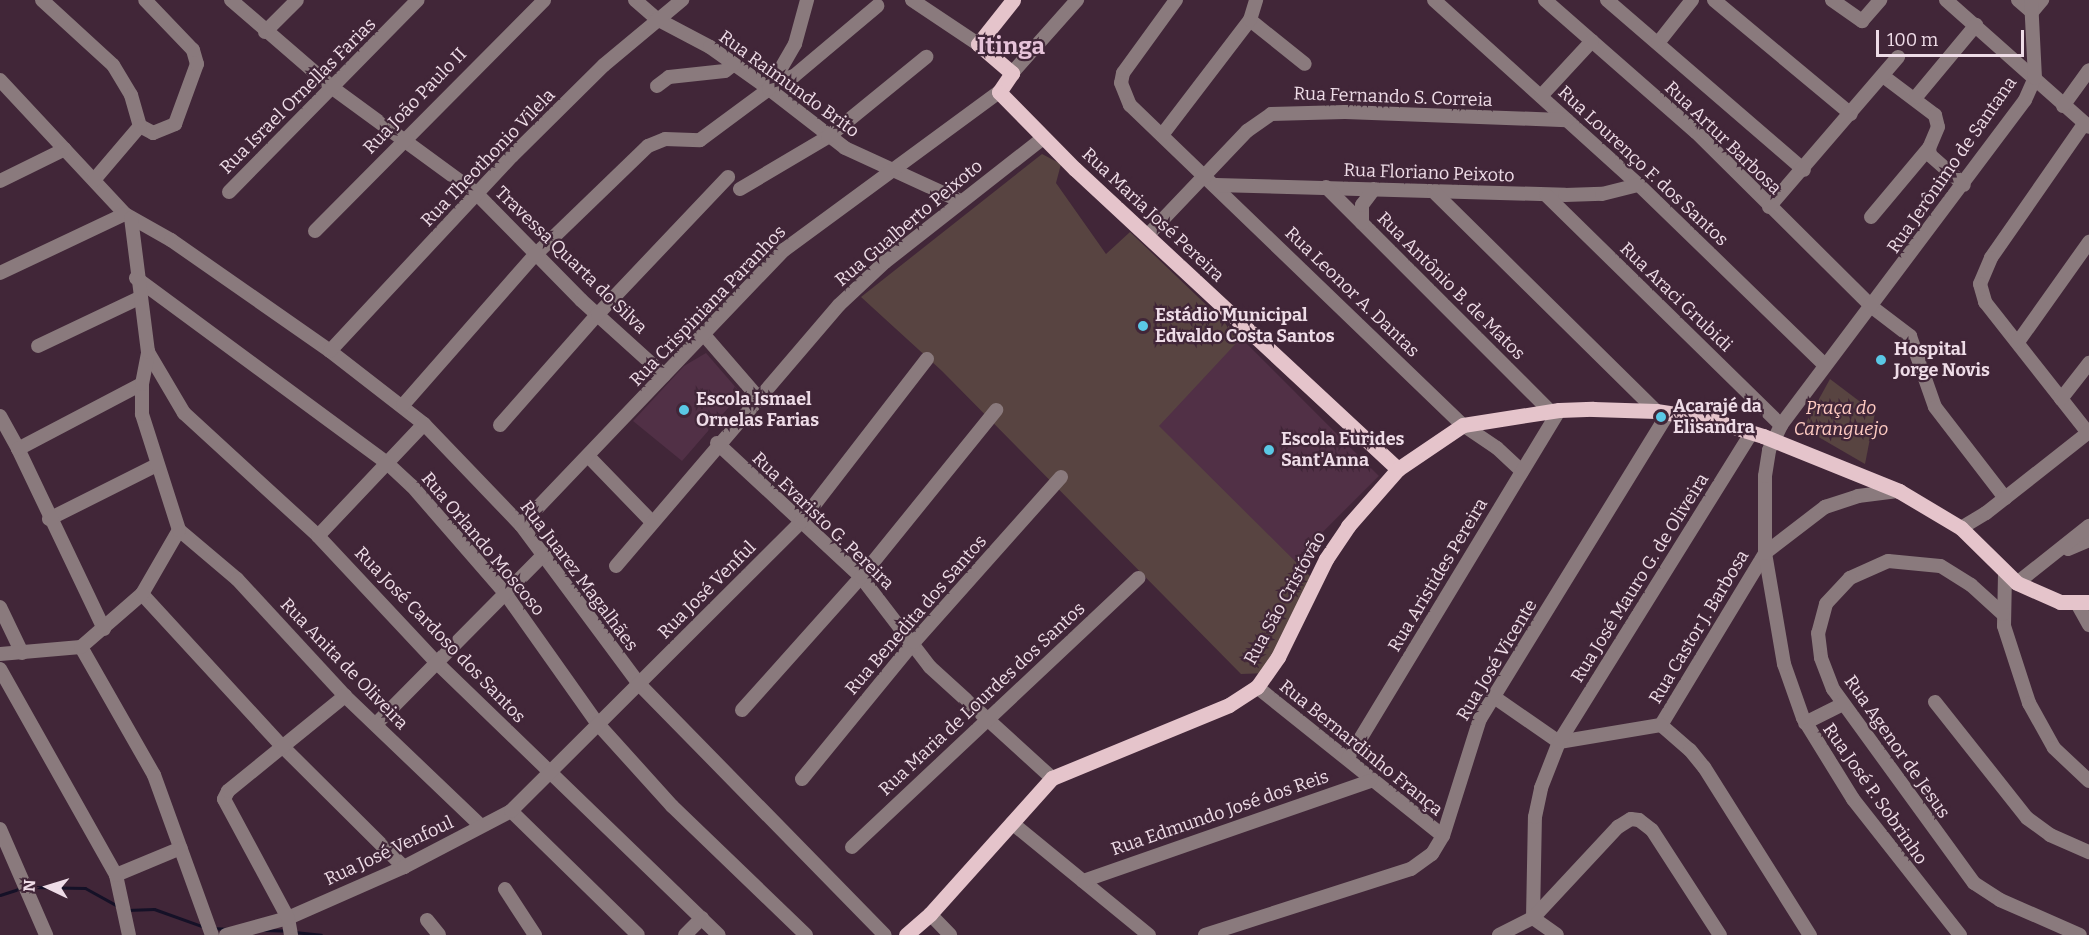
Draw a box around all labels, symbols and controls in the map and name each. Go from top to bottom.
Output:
street label: Rua Israel Ornellas Farias [216,14,380,178]
scale bar [1879,18,2028,56]
street label: Rua Raimundo Brito [715,26,863,142]
text: 100 m [1887,29,1938,51]
district label: Itinga [977,33,1045,61]
street label: Rua João Paulo II [359,43,471,159]
street label: Rua Jerônimo de Santana [1883,73,2021,257]
street label: Rua Artur Barbosa [1660,77,1786,199]
street label: Rua Lourenço F. dos Santos [1553,81,1733,251]
street label: Rua Fernando S. Correia [1293,83,1493,111]
street label: Rua Theothonio Vilela [417,85,559,231]
street label: Rua Maria José Pereira [1077,144,1229,286]
street label: Rua Gualberto Peixoto [831,155,987,291]
street label: Rua Floriano Peixoto [1343,159,1515,187]
street label: Travessa Quarta do Silva [491,182,651,338]
street label: Rua Antônio B. de Matos [1372,207,1530,365]
street label: Rua Crispiniana Paranhos [626,221,790,391]
street label: Rua Leonor A. Dantas [1280,222,1424,362]
street label: Rua Araci Grubidi [1615,238,1737,356]
place label: Estádio Municipal Edvaldo Costa Santos [1155,305,1335,348]
marker: Estádio Municipal Edvaldo Costa Santos [1136,319,1150,333]
place label: Hospital Jorge Novis [1894,339,1990,382]
marker: Hospital Jorge Novis [1872,351,1890,369]
place label: Escola Ismael Ornelas Farias [696,389,819,432]
place label: Acarajé da Elisandra [1673,396,1762,438]
park label: Praça do Caranguejo [1794,398,1888,440]
marker: Escola Ismael Ornelas Farias [677,403,691,417]
marker: Acarajé da Elisandra [1654,410,1668,424]
place label: Escola Eurides Sant'Anna [1281,429,1404,472]
marker: Escola Eurides Sant'Anna [1262,443,1276,457]
street label: Rua Evaristo G. Pereira [748,448,898,594]
street label: Rua Orlando Moscoso [417,468,549,620]
street label: Rua José Mauro G. de Oliveira [1567,469,1713,687]
street label: Rua Aristides Pereira [1384,494,1492,656]
street label: Rua Juarez Magalhães [515,497,643,655]
street label: Rua São Cristóvão [1239,528,1331,668]
street label: Rua Benedita dos Santos [841,531,991,699]
street label: Rua José Venful [654,537,760,643]
street label: Rua José Cardoso dos Santos [350,542,530,728]
street label: Rua Castor J. Barbosa [1645,546,1753,708]
street label: Rua Anita de Oliveira [276,594,412,734]
street label: Rua José Vicente [1452,595,1542,725]
street label: Rua Maria de Lourdes dos Santos [875,598,1089,800]
street label: Rua Agenor de Jesus [1840,671,1954,823]
street label: Rua Bernardinho França [1275,676,1447,820]
street label: Rua José P. Sobrinho [1818,719,1932,869]
street label: Rua Edmundo José dos Reis [1108,766,1332,860]
street label: Rua José Venfoul [321,812,457,890]
north arrow [18,857,78,917]
text: N [20,879,39,893]

